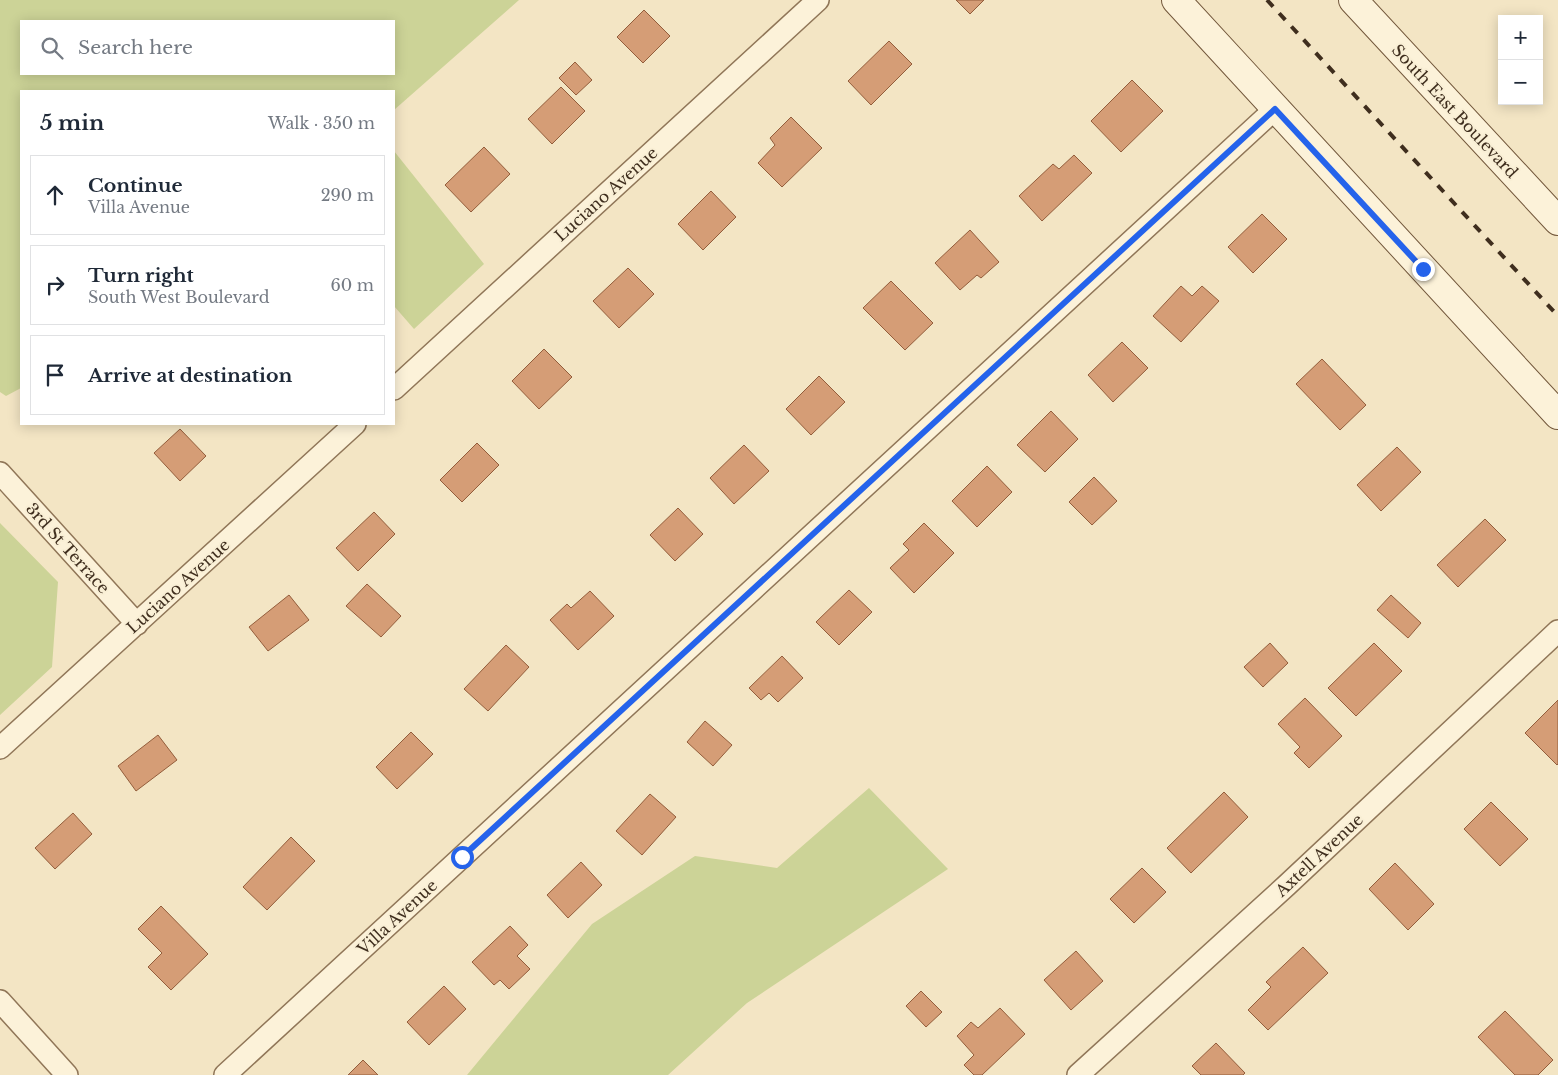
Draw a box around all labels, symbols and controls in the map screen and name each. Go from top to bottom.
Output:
map controls [1498,15,1543,105]
button: + [1498,15,1543,60]
search box [20,20,395,75]
icon: search [38,34,66,62]
text: Search here [78,36,193,59]
street label: South East Boulevard [1388,40,1522,182]
button: − [1498,60,1543,105]
text: 5 min [40,110,104,136]
text: Walk · 350 m [268,113,375,133]
street label: Luciano Avenue [550,143,662,245]
text: Continue [88,174,183,197]
icon: ahead [41,181,69,209]
text: 290 m [321,185,374,205]
text: Villa Avenue [88,197,190,217]
route end [1412,258,1435,281]
text: Turn right [88,264,194,287]
icon: right [41,271,69,299]
text: 60 m [331,275,374,295]
text: South West Boulevard [88,287,270,307]
icon: arrive [41,361,69,389]
text: Arrive at destination [88,364,292,387]
street label: 3rd St Terrace [22,498,114,598]
street label: Luciano Avenue [122,535,234,637]
street label: Axtell Avenue [1270,809,1367,901]
route start [451,846,474,869]
street label: Villa Avenue [352,875,441,960]

